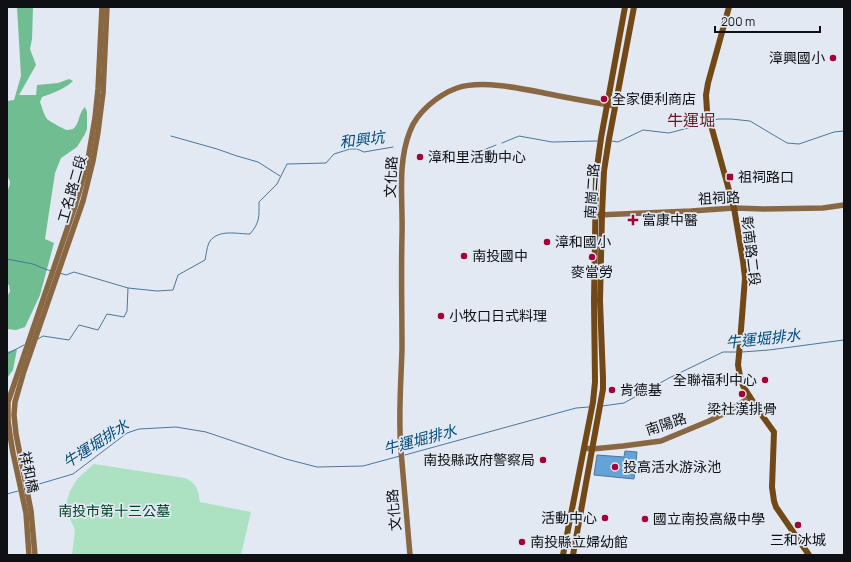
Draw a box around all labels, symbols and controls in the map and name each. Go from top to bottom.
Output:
scale bar [715,8,820,34]
text: 200 m [721,13,755,30]
place label: 漳興國小 [769,48,825,67]
marker: 漳興國小 [828,53,838,63]
place label: 全家便利商店 [612,89,696,108]
marker: 全家便利商店 [599,94,609,104]
district label: 牛運堀 [667,109,715,131]
water label: 和興坑 [338,126,388,153]
place label: 漳和里活動中心 [428,147,526,166]
marker: 漳和里活動中心 [415,152,425,162]
street label: 工名路二段 [53,153,90,225]
street label: 文化路 [380,156,401,198]
street label: 南崗二路 [580,162,603,220]
place label: 祖祠路口 [738,167,794,186]
marker: 祖祠路口 [725,172,735,182]
street label: 祖祠路 [698,187,740,208]
place label: 富康中醫 [642,210,698,229]
marker: 富康中醫 [627,214,639,226]
street label: 彰南路二段 [738,215,765,287]
place label: 漳和國小 [555,232,611,251]
marker: 漳和國小 [542,237,552,247]
place label: 南投國中 [472,246,528,265]
marker: 南投國中 [459,251,469,261]
marker: 麥當勞 [587,252,597,262]
place label: 麥當勞 [571,262,613,281]
place label: 小牧口日式料理 [449,306,547,325]
marker: 小牧口日式料理 [436,311,446,321]
water label: 牛運堀排水 [725,324,802,353]
place label: 全聯福利中心 [673,370,757,389]
marker: 全聯福利中心 [760,375,770,385]
place label: 肯德基 [620,380,662,399]
marker: 肯德基 [607,385,617,395]
marker: 梁社漢排骨 [737,389,747,399]
place label: 梁社漢排骨 [707,399,777,418]
street label: 南陽路 [643,408,689,439]
water label: 牛運堀排水 [59,414,134,473]
water label: 牛運堀排水 [381,419,460,459]
street label: 祥和橋 [16,449,43,494]
place label: 南投縣政府警察局 [423,450,535,469]
marker: 南投縣政府警察局 [538,455,548,465]
place label: 投高活水游泳池 [623,457,721,476]
marker: 投高活水游泳池 [610,462,620,472]
street label: 文化路 [382,488,405,532]
park label: 南投市第十三公墓 [58,501,170,520]
place label: 活動中心 [541,508,597,527]
place label: 國立南投高級中學 [653,509,765,528]
marker: 活動中心 [600,513,610,523]
marker: 國立南投高級中學 [640,514,650,524]
marker: 三和冰城 [793,520,803,530]
place label: 三和冰城 [770,530,826,549]
place label: 南投縣立婦幼館 [530,532,628,551]
marker: 南投縣立婦幼館 [517,537,527,547]

